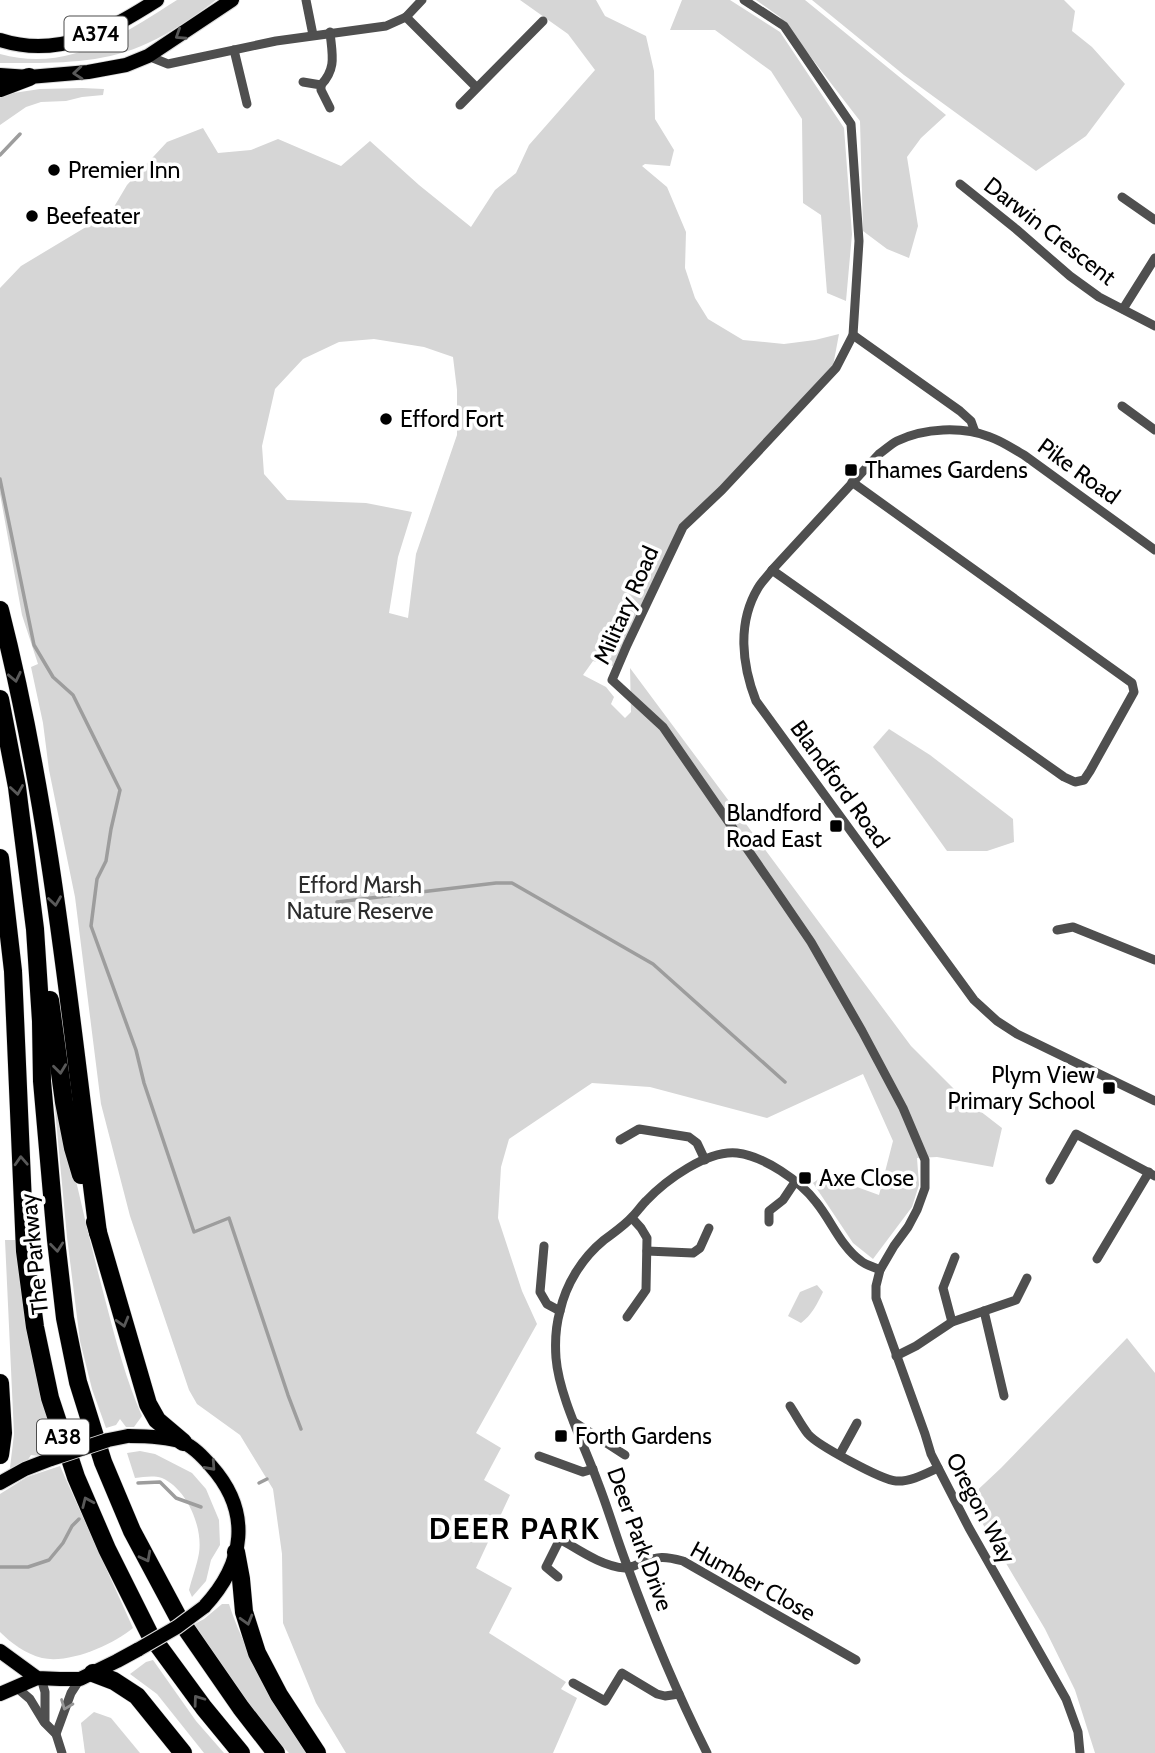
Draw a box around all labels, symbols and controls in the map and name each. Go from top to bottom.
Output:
road number: A374 [64,16,128,52]
one-way arrow [175,27,188,40]
one-way arrow [72,65,83,80]
place label: Premier Inn [68,156,180,184]
marker: Premier Inn [46,162,62,178]
street label: Darwin Crescent [979,171,1122,291]
place label: Beefeater [46,202,141,230]
marker: Beefeater [24,208,40,224]
place label: Efford Fort [400,405,504,433]
marker: Efford Fort [378,411,394,427]
street label: Pike Road [1033,432,1125,510]
place label: Thames Gardens [865,456,1028,484]
marker: Thames Gardens [843,462,859,478]
street label: Military Road [588,542,664,668]
one-way arrow [7,671,22,683]
street label: Blandford Road [784,715,896,853]
one-way arrow [9,784,24,796]
place label: Blandford Road East [726,799,822,853]
marker: Blandford Road East [828,818,844,834]
park label: Efford Marsh Nature Reserve [286,871,434,925]
one-way arrow [47,895,62,907]
place label: Plym View Primary School [948,1061,1096,1115]
one-way arrow [52,1063,67,1075]
marker: Plym View Primary School [1101,1080,1117,1096]
one-way arrow [14,1155,29,1166]
place label: Axe Close [819,1164,914,1192]
marker: Axe Close [797,1170,813,1186]
street label: The Parkway [14,1192,54,1316]
one-way arrow [49,1241,64,1253]
one-way arrow [115,1316,130,1328]
road number: A38 [37,1420,89,1454]
place label: Forth Gardens [575,1422,712,1450]
marker: Forth Gardens [553,1428,569,1444]
street label: Oregon Way [940,1448,1022,1569]
one-way arrow [203,1458,215,1471]
street label: Deer Park Drive [601,1463,679,1615]
one-way arrow [81,1497,95,1510]
district label: DEER PARK [429,1510,601,1547]
street label: Humber Close [686,1535,821,1627]
one-way arrow [138,1550,151,1563]
one-way arrow [238,1613,253,1625]
one-way arrow [194,1695,206,1708]
one-way arrow [61,1699,75,1711]

